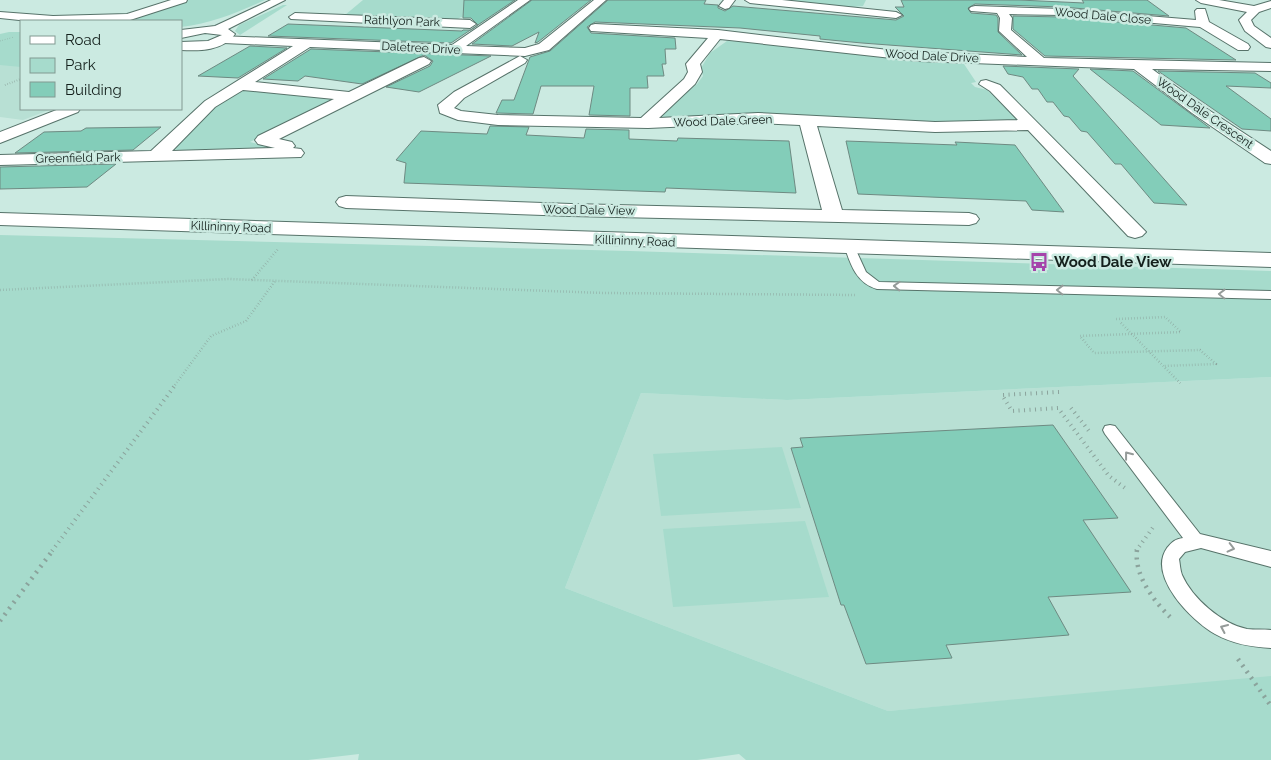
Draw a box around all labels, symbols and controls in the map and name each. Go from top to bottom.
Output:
street label: Wood Dale Close [1054,5,1152,27]
street label: Rathlyon Park [364,13,441,29]
legend [20,20,182,110]
text: Road [65,31,101,49]
street label: Daletree Drive [381,39,461,57]
street label: Wood Dale Drive [885,47,979,65]
text: Park [65,56,96,74]
street label: Wood Dale Crescent [1154,74,1256,152]
text: Building [65,81,122,99]
street label: Wood Dale Green [673,112,773,130]
street label: Greenfield Park [35,150,121,166]
street label: Wood Dale View [543,202,635,218]
street label: Killininny Road [190,219,272,235]
street label: Killininny Road [594,233,676,249]
bus stop icon: Wood Dale View [1028,251,1050,273]
place label: Wood Dale View [1054,253,1172,271]
one-way arrow [893,281,901,291]
one-way arrow [1056,285,1064,295]
one-way arrow [1218,289,1226,299]
one-way arrow [1126,452,1134,461]
one-way arrow [1227,542,1235,553]
one-way arrow [1220,624,1229,635]

